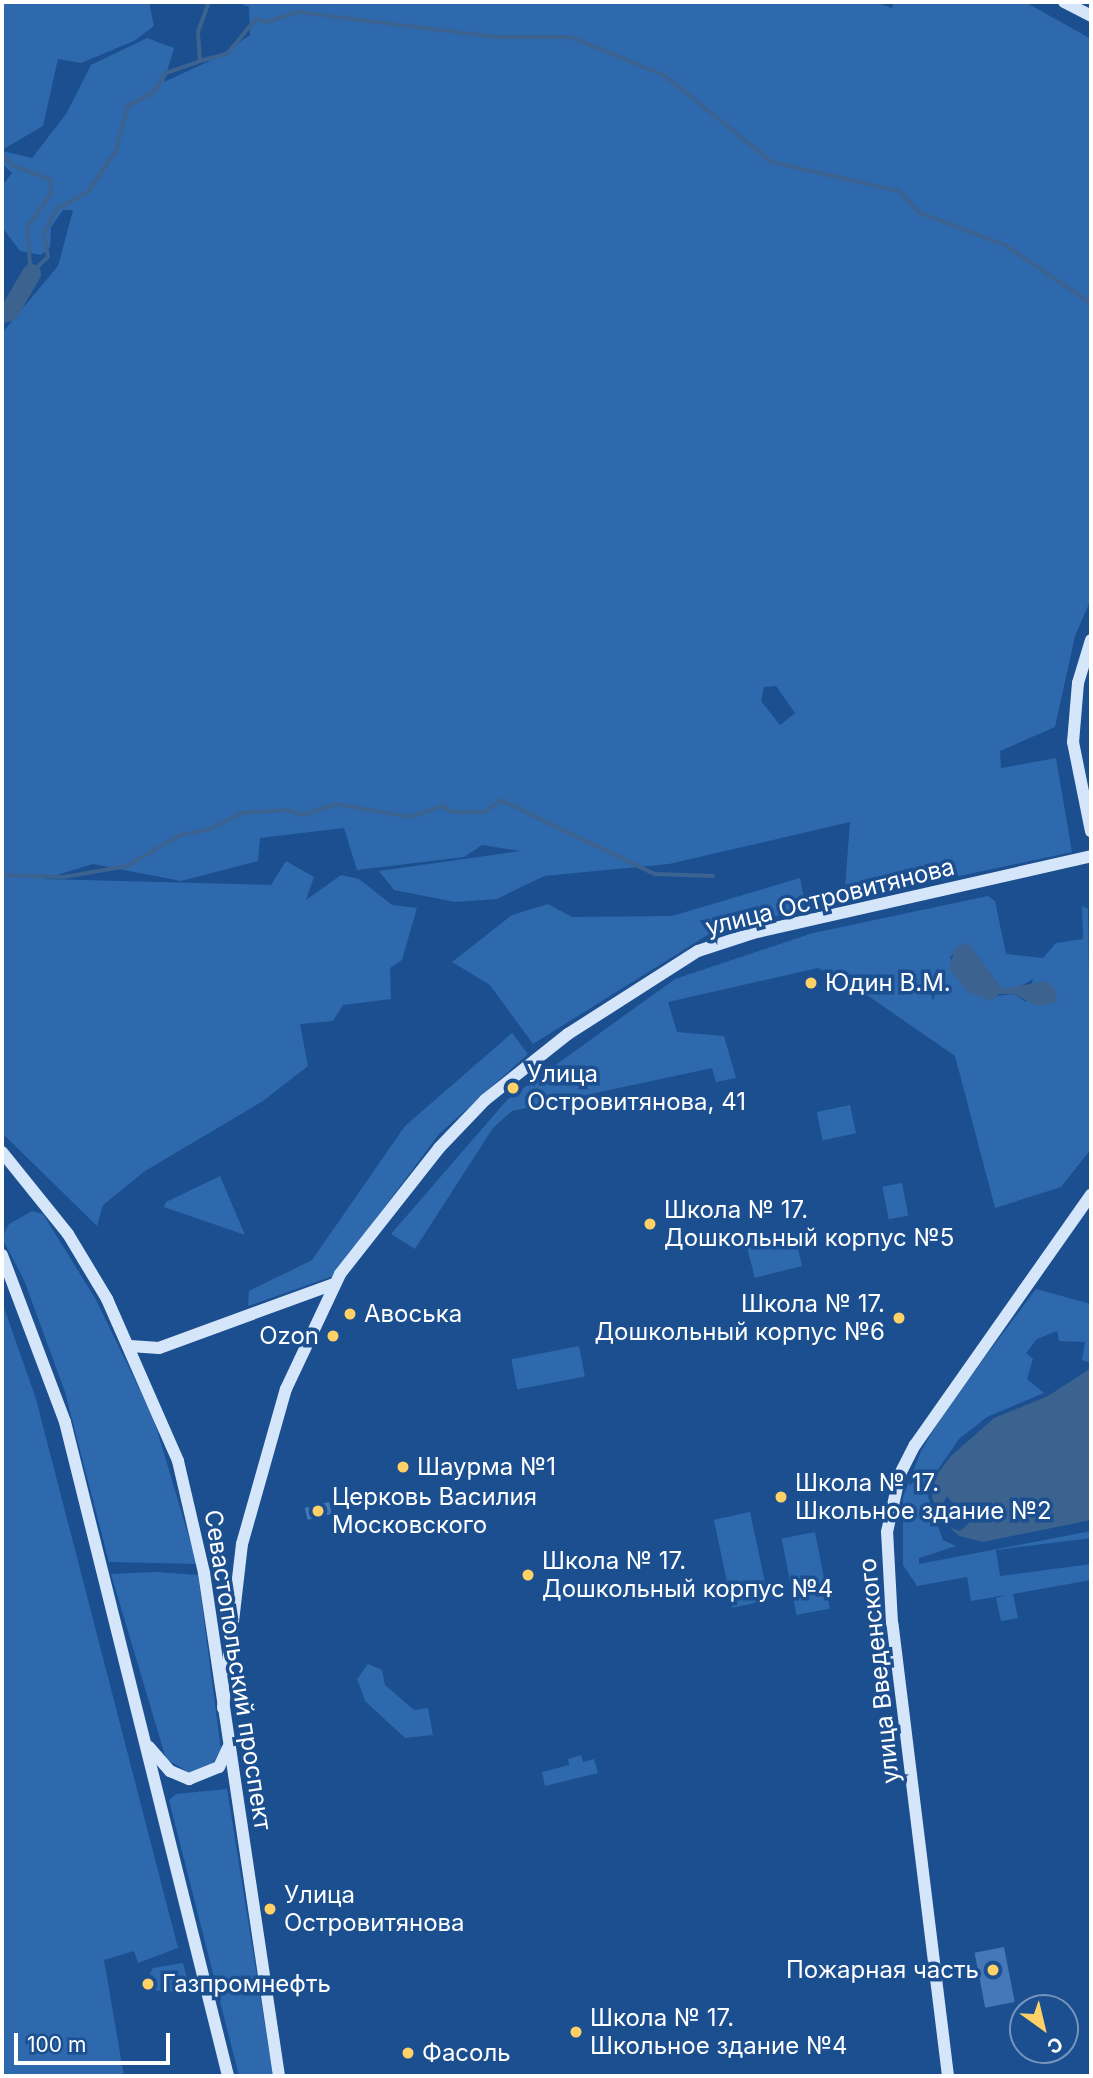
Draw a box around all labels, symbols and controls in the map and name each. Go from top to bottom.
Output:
street label: улица Островитянова [703,852,957,942]
place label: Юдин В.М. [825,969,951,997]
marker: Юдин В.М. [803,975,819,991]
place label: Улица Островитянова, 41 [527,1060,746,1116]
marker: Улица Островитянова, 41 [505,1080,521,1096]
place label: Школа № 17. Дошкольный корпус №5 [664,1196,954,1252]
marker: Школа № 17. Дошкольный корпус №5 [642,1216,658,1232]
place label: Школа № 17. Дошкольный корпус №6 [594,1290,885,1346]
place label: Авоська [364,1300,462,1328]
marker: Авоська [342,1306,358,1322]
marker: Школа № 17. Дошкольный корпус №6 [891,1310,907,1326]
place label: Ozon [259,1322,319,1350]
marker: Ozon [325,1328,341,1344]
place label: Шаурма №1 [417,1453,556,1481]
marker: Шаурма №1 [395,1459,411,1475]
place label: Школа № 17. Школьное здание №2 [795,1469,1052,1525]
place label: Церковь Василия Московского [332,1483,537,1539]
marker: Школа № 17. Школьное здание №2 [773,1489,789,1505]
marker: Церковь Василия Московского [310,1503,326,1519]
street label: Севастопольский проспект [198,1508,278,1832]
place label: Школа № 17. Дошкольный корпус №4 [542,1547,833,1603]
street label: улица Введенского [853,1557,905,1785]
marker: Школа № 17. Дошкольный корпус №4 [520,1567,536,1583]
place label: Улица Островитянова [284,1881,465,1937]
marker: Улица Островитянова [262,1901,278,1917]
place label: Пожарная часть [786,1956,979,1984]
marker: Пожарная часть [985,1962,1001,1978]
place label: Газпромнефть [162,1970,331,1998]
marker: Газпромнефть [140,1976,156,1992]
north arrow [1009,1994,1079,2064]
place label: Школа № 17. Школьное здание №4 [590,2004,848,2060]
scale bar [18,2018,173,2062]
marker: Школа № 17. Школьное здание №4 [568,2024,584,2040]
text: 100 m [27,2032,86,2057]
text: С [1043,2032,1067,2059]
place label: Фасоль [422,2039,511,2067]
marker: Фасоль [400,2045,416,2061]

